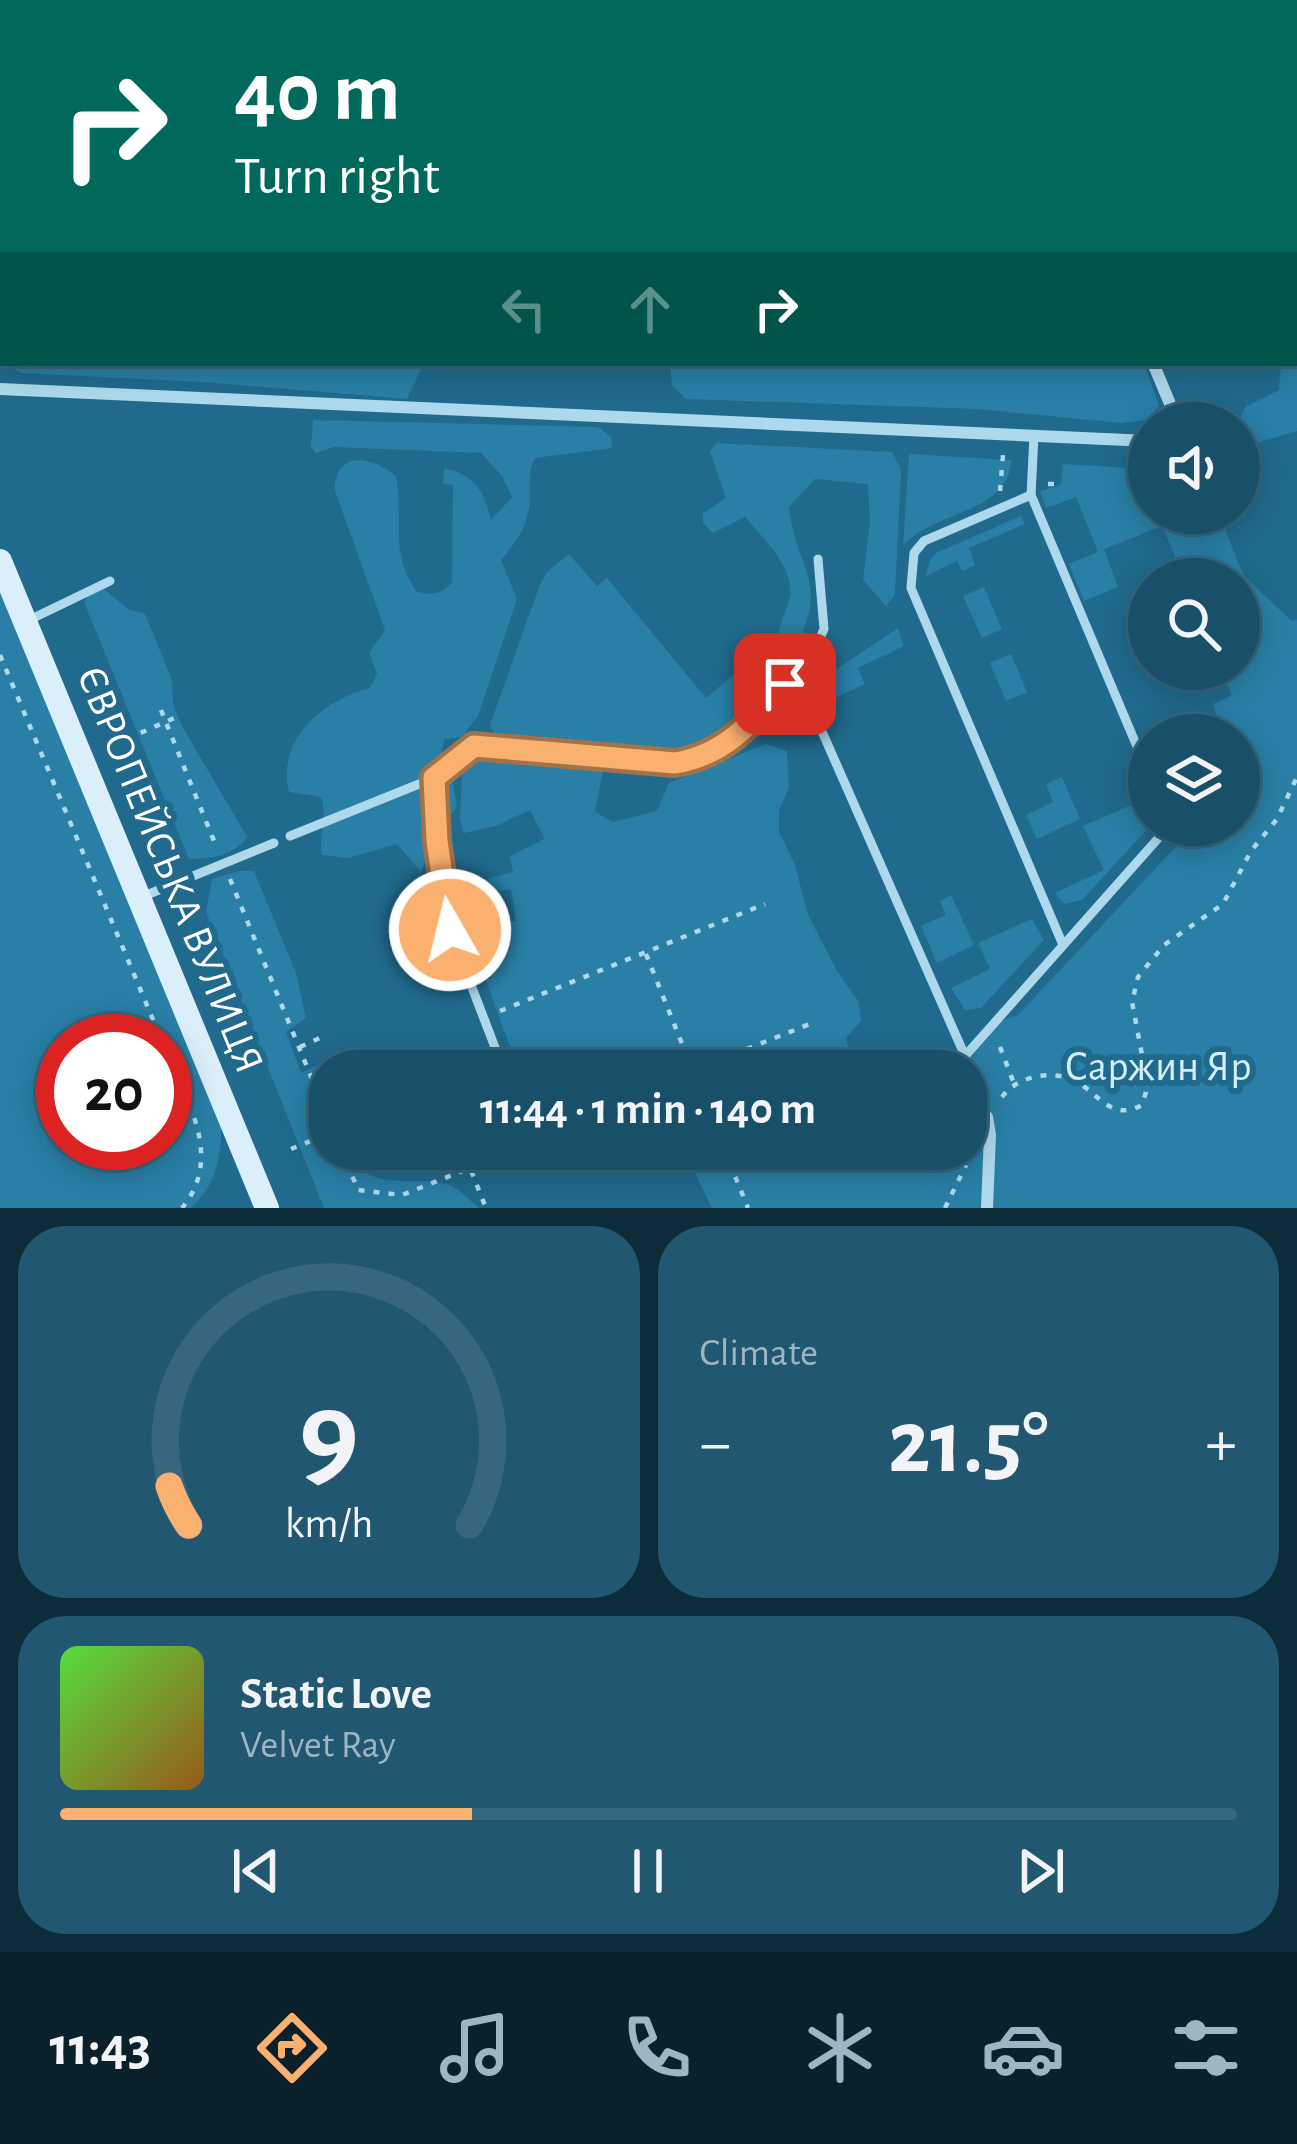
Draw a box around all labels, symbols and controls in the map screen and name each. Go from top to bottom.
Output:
icon: right [36,48,192,204]
text: 40 m [234,52,401,136]
text: Turn right [234,150,440,204]
icon: left [491,276,557,342]
icon: ahead [617,276,683,342]
icon: right [743,276,809,342]
map controls [1128,402,1260,846]
button: sound [1128,402,1260,534]
button: search [1128,558,1260,690]
pin [734,633,836,735]
icon: arrive [752,651,818,717]
street label: ЄВРОПЕЙСЬКА ВУЛИЦЯ [69,660,272,1079]
button: layers [1128,714,1260,846]
position arrow [387,867,513,993]
speed limit sign: 20 [36,1014,192,1170]
park label: Саржин Яр [1064,1046,1252,1088]
text: 11:44 · 1 min · 140 m [480,1087,816,1132]
text: Climate [700,1334,818,1373]
text: 9 [299,1374,359,1499]
text: 21.5° [888,1399,1049,1489]
text: − [700,1411,731,1477]
text: + [1205,1411,1237,1477]
text: km/h [285,1503,373,1546]
text: Static Love [240,1672,432,1717]
text: Velvet Ray [240,1726,396,1765]
icon: previous [223,1838,289,1904]
icon: pause [615,1838,681,1904]
icon: next [1008,1838,1074,1904]
icon: directions [250,2006,334,2090]
icon: music [433,2006,517,2090]
icon: phone [615,2006,699,2090]
icon: climate [798,2006,882,2090]
icon: car [981,2006,1065,2090]
icon: filters [1164,2006,1248,2090]
text: 11:43 [49,2021,151,2075]

